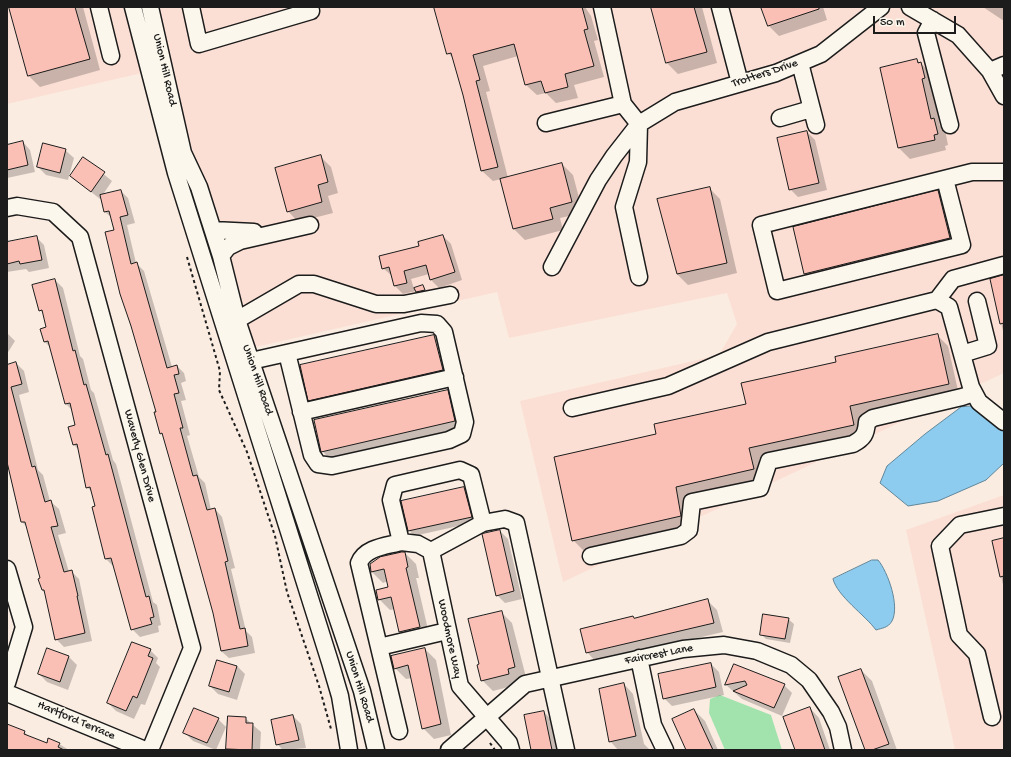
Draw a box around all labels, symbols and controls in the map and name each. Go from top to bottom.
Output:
scale bar [875,8,958,34]
text: 50 m [880,16,905,30]
street label: Union Hill Road [149,32,179,108]
street label: Trotters Drive [730,57,800,91]
street label: Union Hill Road [238,343,276,417]
street label: Waverly Glen Drive [120,408,158,504]
street label: Woodmore Way [434,598,464,680]
street label: Faircrest Lane [624,641,694,669]
street label: Union Hill Road [341,650,377,724]
street label: Hartford Terrace [35,698,117,744]

